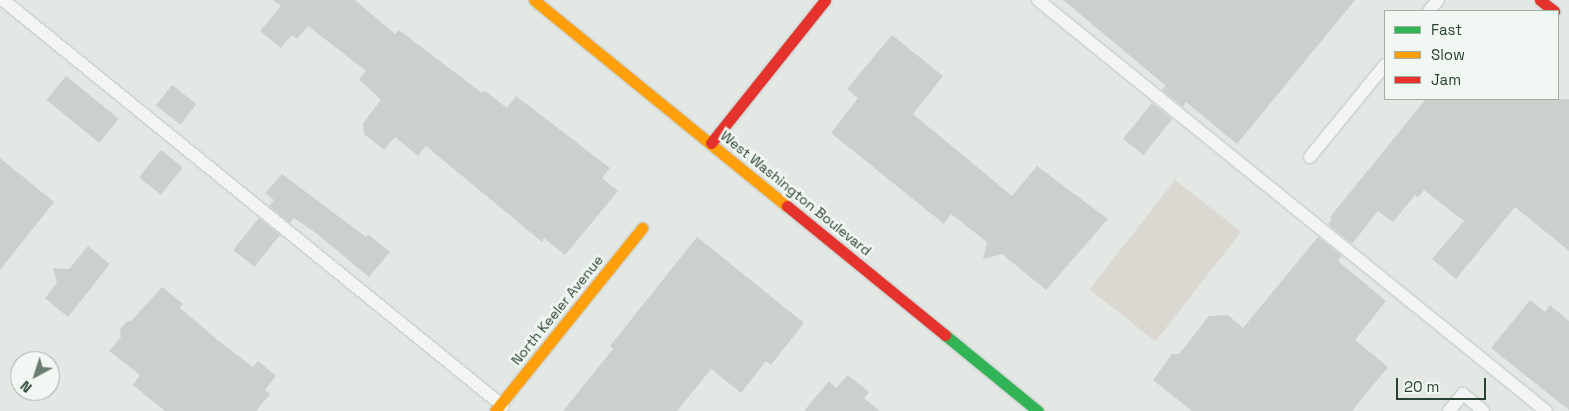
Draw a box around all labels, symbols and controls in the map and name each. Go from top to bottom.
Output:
legend [1384,10,1559,100]
text: Fast [1431,20,1462,39]
text: Slow [1431,45,1465,64]
text: Jam [1431,70,1461,89]
street label: West Washington Boulevard [717,127,875,259]
street label: North Keeler Avenue [507,252,607,368]
north arrow [10,351,60,401]
scale bar [1399,368,1489,400]
text: N [17,377,35,397]
text: 20 m [1404,377,1439,396]

